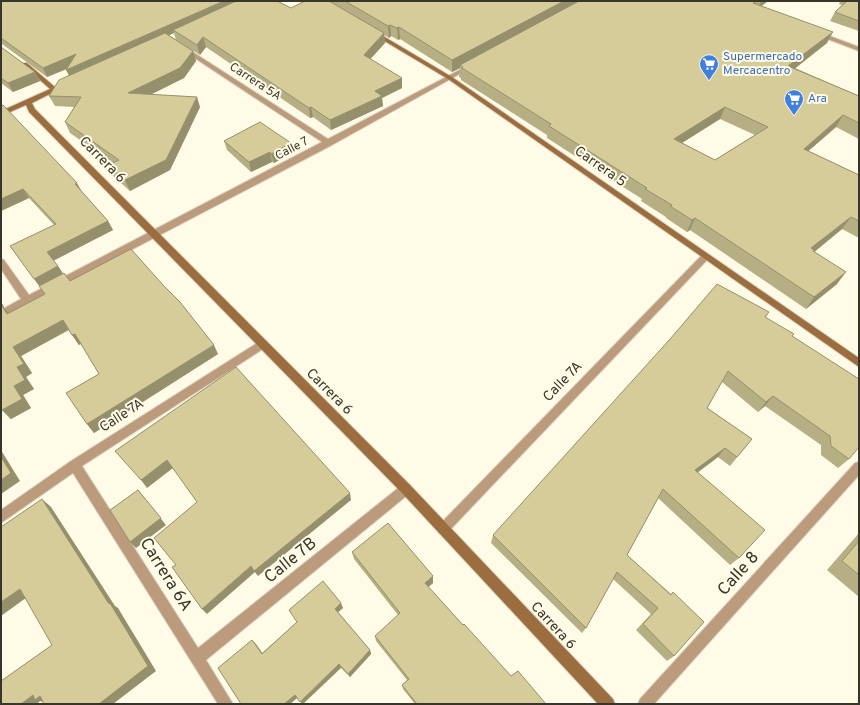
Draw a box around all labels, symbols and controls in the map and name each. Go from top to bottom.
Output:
place label: Supermercado Mercacentro [723,49,803,79]
supermarket icon: Supermercado Mercacentro [698,53,720,81]
street label: Carrera 5A [226,59,284,105]
supermarket icon: Ara [783,88,805,116]
place label: Ara [808,91,827,107]
street label: Carrera 6 [75,133,129,187]
street label: Calle 7 [273,134,311,164]
street label: Carrera 5 [571,143,629,191]
street label: Calle 7A [540,358,586,406]
street label: Carrera 6 [302,365,356,419]
street label: Calle 7A [97,395,147,437]
street label: Calle 7B [260,533,322,589]
street label: Carrera 6A [134,534,196,616]
street label: Calle 8 [713,547,765,601]
street label: Carrera 6 [527,599,579,653]

